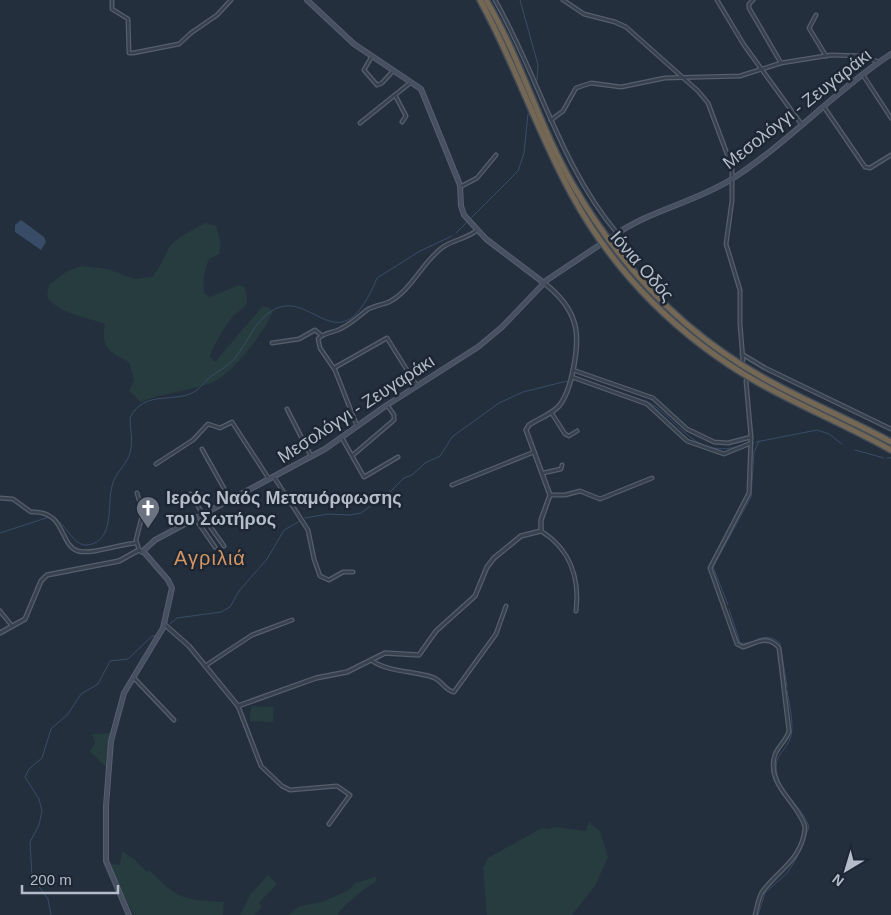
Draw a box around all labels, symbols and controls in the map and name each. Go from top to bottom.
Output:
street label: Μεσολόγγι - Ζευγαράκι [719,45,875,173]
street label: Ιόνια Οδός [606,227,678,305]
street label: Μεσολόγγι - Ζευγαράκι [274,351,438,467]
place label: Ιερός Ναός Μεταμόρφωσης του Σωτήρος [166,488,402,529]
church icon: Ιερός Ναός Μεταμόρφωσης του Σωτήρος [135,495,161,529]
district label: Αγριλιά [174,547,246,569]
north arrow [821,845,871,895]
scale bar [22,862,119,894]
text: 200 m [30,871,72,888]
text: N [829,871,847,890]

